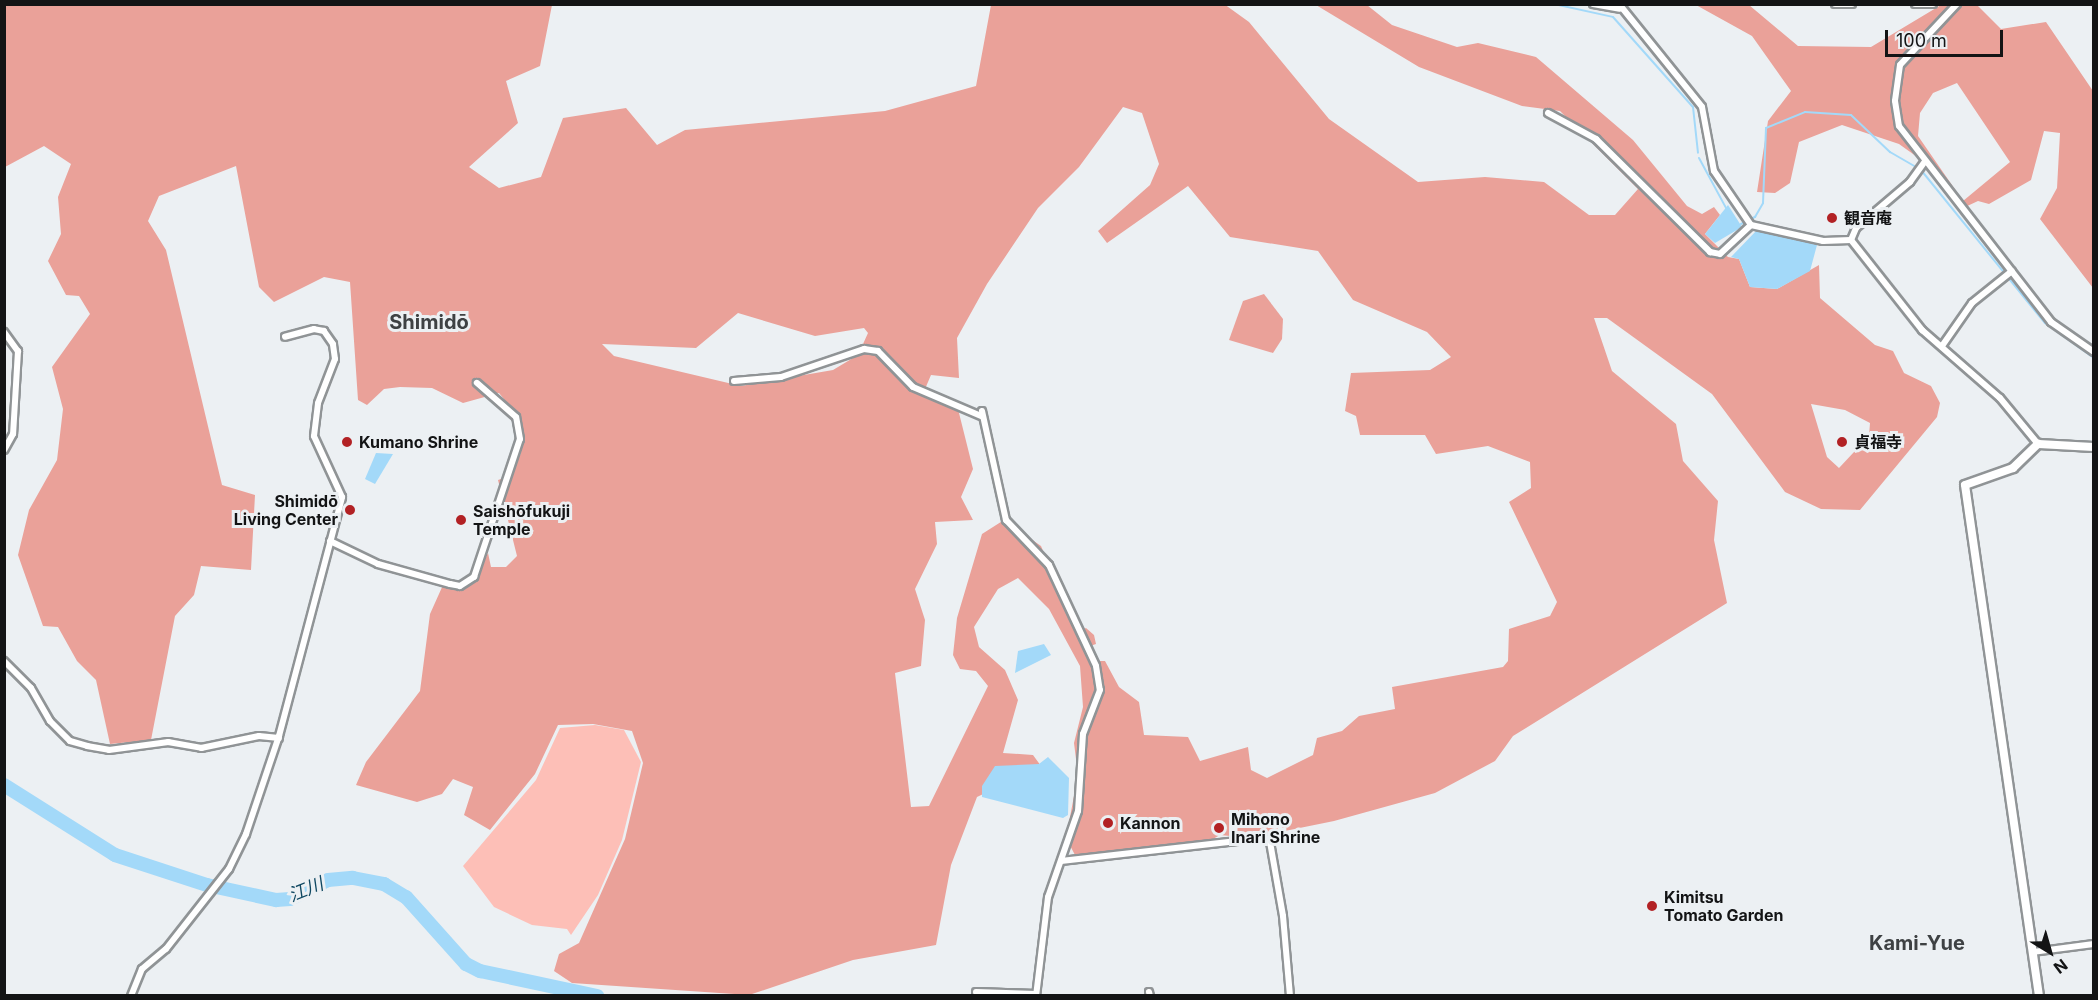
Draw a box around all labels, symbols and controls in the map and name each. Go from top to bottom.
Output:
scale bar [1888,18,2006,56]
text: 100 m [1896,30,1947,51]
place label: 観音庵 [1844,208,1892,228]
marker: 観音庵 [1825,211,1839,225]
district label: Shimidō [389,310,469,334]
place label: Kumano Shrine [359,432,478,452]
place label: 貞福寺 [1854,432,1902,452]
marker: Kumano Shrine [340,435,354,449]
marker: 貞福寺 [1835,435,1849,449]
place label: Shimidō Living Center [234,491,338,529]
place label: Saishōfukuji Temple [473,501,570,539]
marker: Shimidō Living Center [343,503,357,517]
marker: Saishōfukuji Temple [454,513,468,527]
place label: Mihono Inari Shrine [1231,809,1320,847]
place label: Kannon [1120,813,1180,833]
marker: Kannon [1101,816,1115,830]
marker: Mihono Inari Shrine [1212,821,1226,835]
water label: 江川 [285,873,327,907]
place label: Kimitsu Tomato Garden [1664,887,1783,925]
marker: Kimitsu Tomato Garden [1645,899,1659,913]
north arrow [2020,922,2080,982]
district label: Kami-Yue [1869,931,1965,955]
text: N [2050,955,2072,978]

